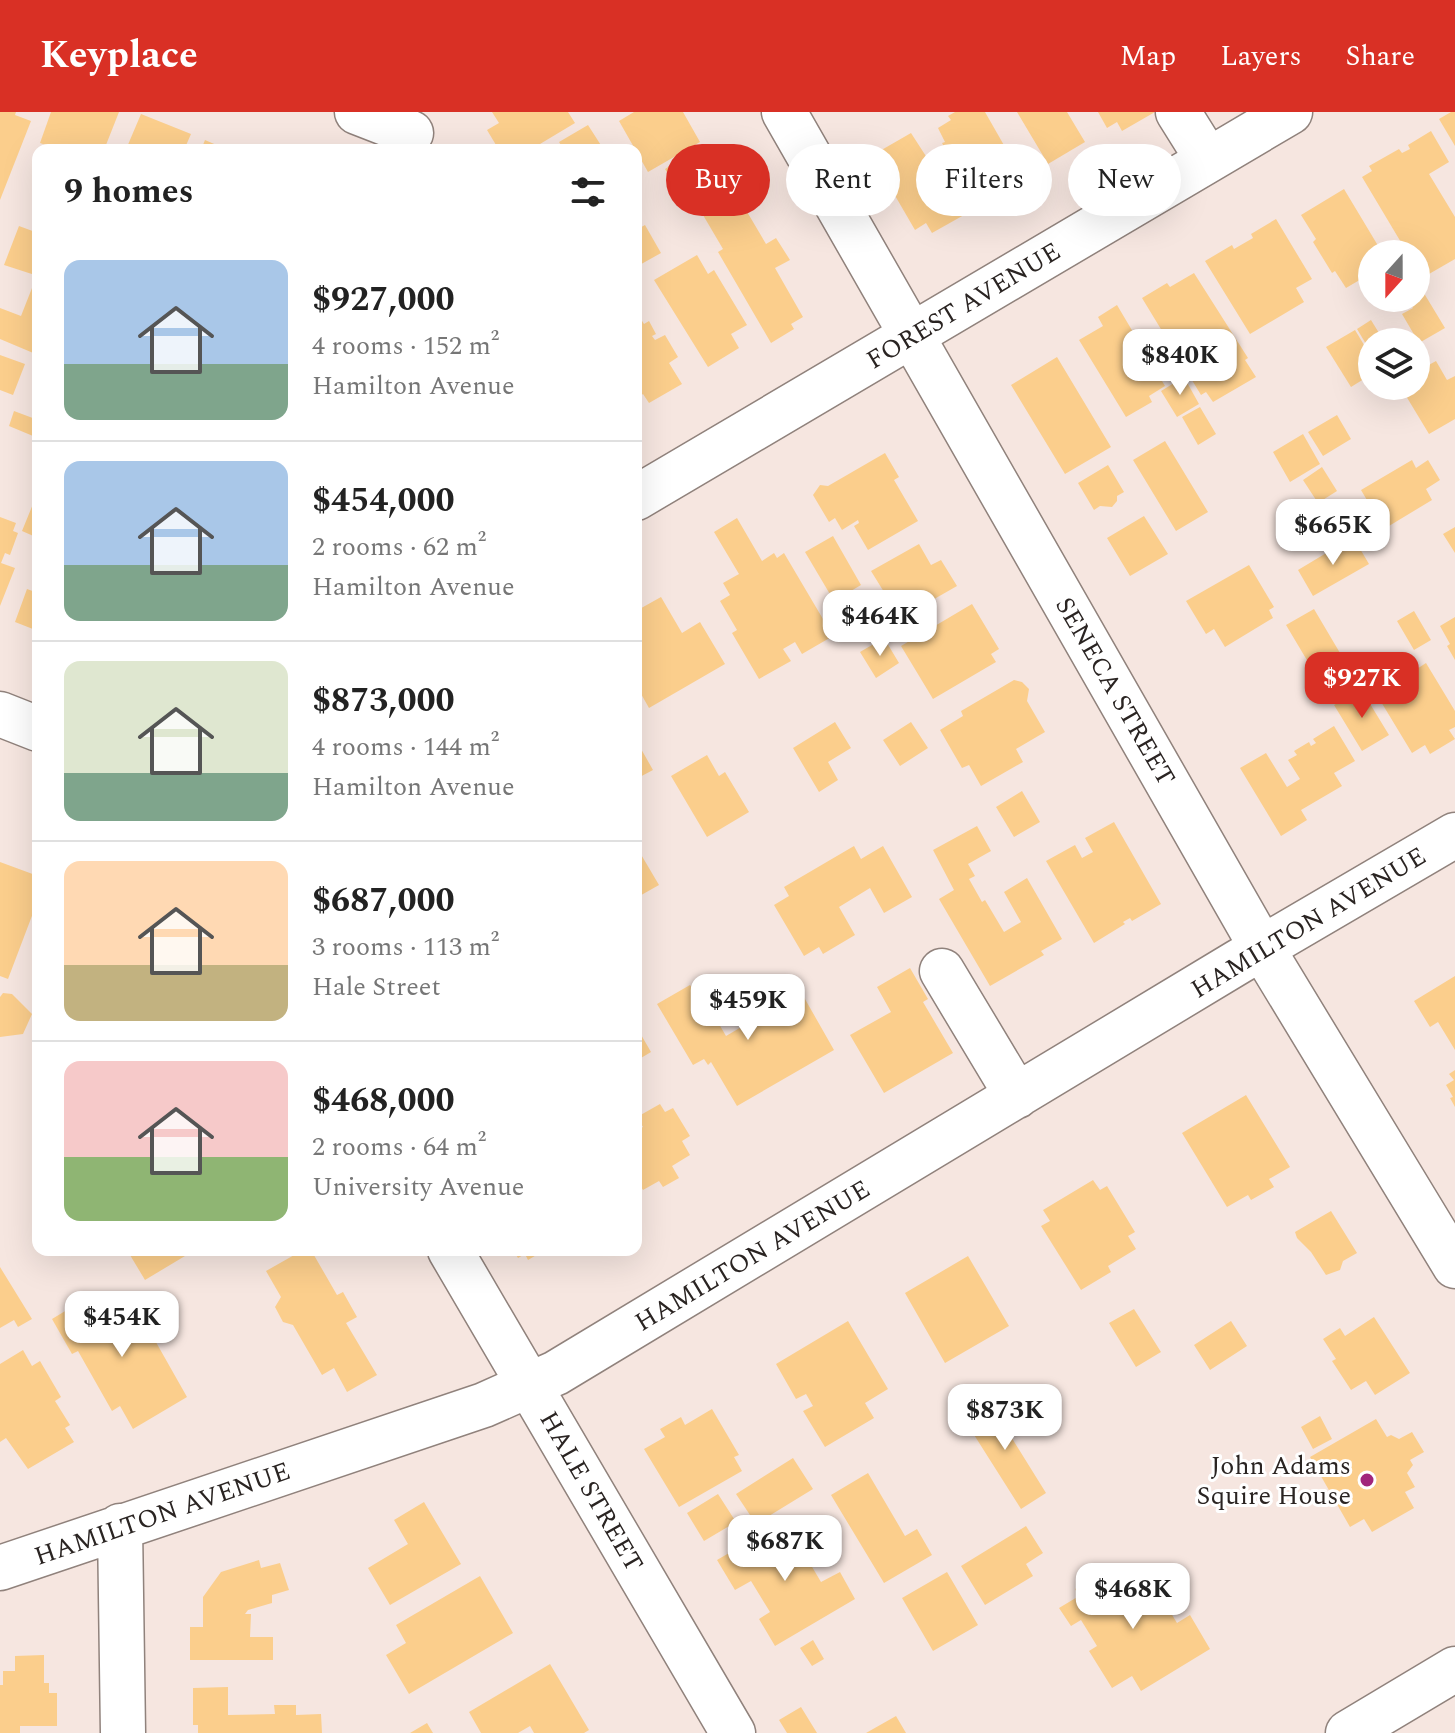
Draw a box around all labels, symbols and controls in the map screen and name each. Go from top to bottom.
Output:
text: Keyplace [40,27,198,85]
text: Map [1120,35,1176,78]
text: Layers [1220,35,1302,78]
text: Share [1346,35,1415,78]
chip: Buy [666,144,770,216]
chip: Rent [786,144,900,216]
chip: Filters [916,144,1052,216]
chip: New [1068,144,1181,216]
text: 9 homes [64,166,194,218]
icon: filters [566,170,610,214]
street label: FOREST AVENUE [859,232,1068,380]
north arrow [1358,240,1430,312]
map controls [1358,240,1430,400]
text: $927,000 [312,274,455,326]
icon: home [128,292,224,388]
text: 4 rooms · 152 m² [312,326,499,366]
button: layers [1358,328,1430,400]
pin: $840K [1124,329,1236,397]
text: $840K [1141,335,1219,375]
text: Hamilton Avenue [312,366,515,406]
text: $454,000 [312,475,455,527]
icon: home [128,493,224,589]
pin: $665K [1277,499,1389,567]
text: $665K [1294,505,1372,545]
text: 2 rooms · 62 m² [312,527,486,567]
text: Hamilton Avenue [312,567,515,607]
street label: SENECA STREET [1045,589,1186,794]
pin: $464K [824,590,936,658]
text: $464K [841,596,919,636]
pin: $927K [1306,652,1418,720]
text: $927K [1323,658,1401,698]
text: $873,000 [312,675,455,727]
icon: home [128,693,224,789]
text: 4 rooms · 144 m² [312,727,499,767]
text: Hamilton Avenue [312,767,515,807]
street label: HAMILTON AVENUE [1183,837,1434,1009]
text: $687,000 [312,875,455,927]
icon: home [128,893,224,989]
text: 3 rooms · 113 m² [312,927,499,967]
text: Hale Street [312,967,441,1007]
pin: $459K [692,974,804,1042]
text: $459K [709,980,787,1020]
text: $468,000 [312,1075,455,1127]
icon: home [128,1093,224,1189]
text: 2 rooms · 64 m² [312,1127,486,1167]
text: University Avenue [312,1167,524,1207]
street label: HAMILTON AVENUE [627,1170,878,1342]
pin: $454K [66,1291,178,1359]
text: $454K [83,1297,161,1337]
pin: $873K [949,1384,1061,1452]
text: $873K [966,1390,1044,1430]
street label: HALE STREET [529,1403,653,1580]
place label: John Adams Squire House [1197,1446,1351,1516]
street label: HAMILTON AVENUE [29,1451,296,1577]
marker: John Adams Squire House [1358,1471,1376,1489]
pin: $687K [729,1515,841,1583]
text: $687K [746,1521,824,1561]
pin: $468K [1077,1563,1189,1631]
text: $468K [1094,1569,1172,1609]

